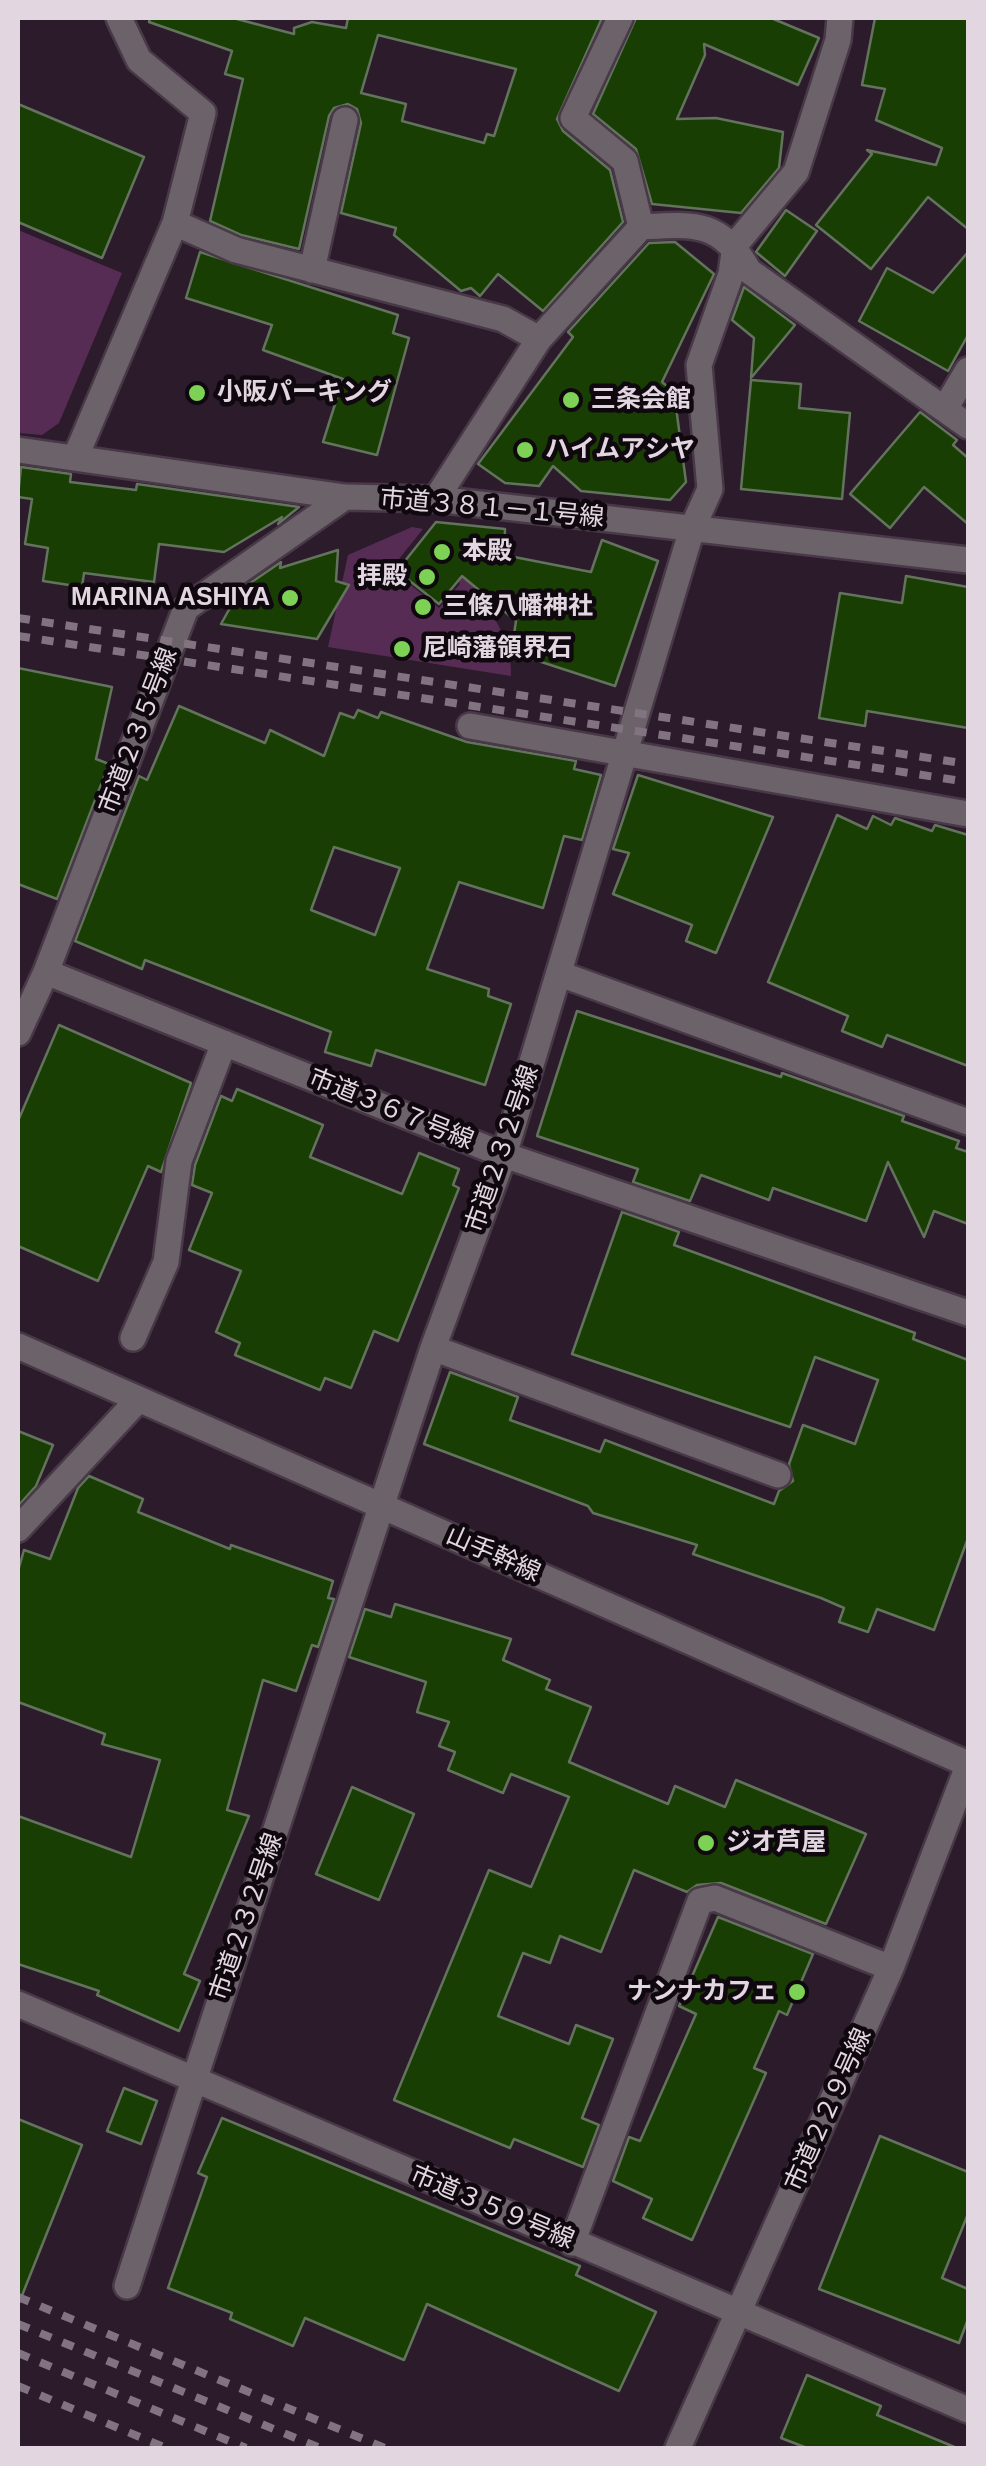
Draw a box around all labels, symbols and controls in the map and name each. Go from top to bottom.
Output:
place label: 小阪パーキング [217,378,392,408]
marker: 小阪パーキング [186,382,208,404]
place label: 三条会館 [591,385,691,415]
marker: 三条会館 [560,389,582,411]
place label: ハイムアシヤ [545,435,695,465]
marker: ハイムアシヤ [514,439,536,461]
street label: 市道３８１－１号線 [379,484,605,534]
place label: 本殿 [462,537,512,567]
marker: 本殿 [431,541,453,563]
place label: 拝殿 [357,562,407,592]
marker: 拝殿 [416,566,438,588]
place label: MARINA ASHIYA [71,583,270,613]
marker: MARINA ASHIYA [279,587,301,609]
place label: 三條八幡神社 [443,592,593,622]
marker: 三條八幡神社 [412,596,434,618]
place label: 尼崎藩領界石 [422,634,572,664]
marker: 尼崎藩領界石 [391,638,413,660]
street label: 市道２３５号線 [94,644,184,818]
street label: 市道２３２号線 [460,1061,546,1237]
street label: 市道３６７号線 [304,1063,478,1157]
street label: 山手幹線 [441,1521,545,1589]
place label: ジオ芦屋 [726,1828,826,1858]
street label: 市道２３２号線 [204,1829,290,2005]
marker: ジオ芦屋 [695,1832,717,1854]
place label: ナンナカフェ [627,1977,777,2007]
marker: ナンナカフェ [786,1981,808,2003]
street label: 市道２２９号線 [780,2024,878,2196]
street label: 市道３５９号線 [406,2160,578,2256]

